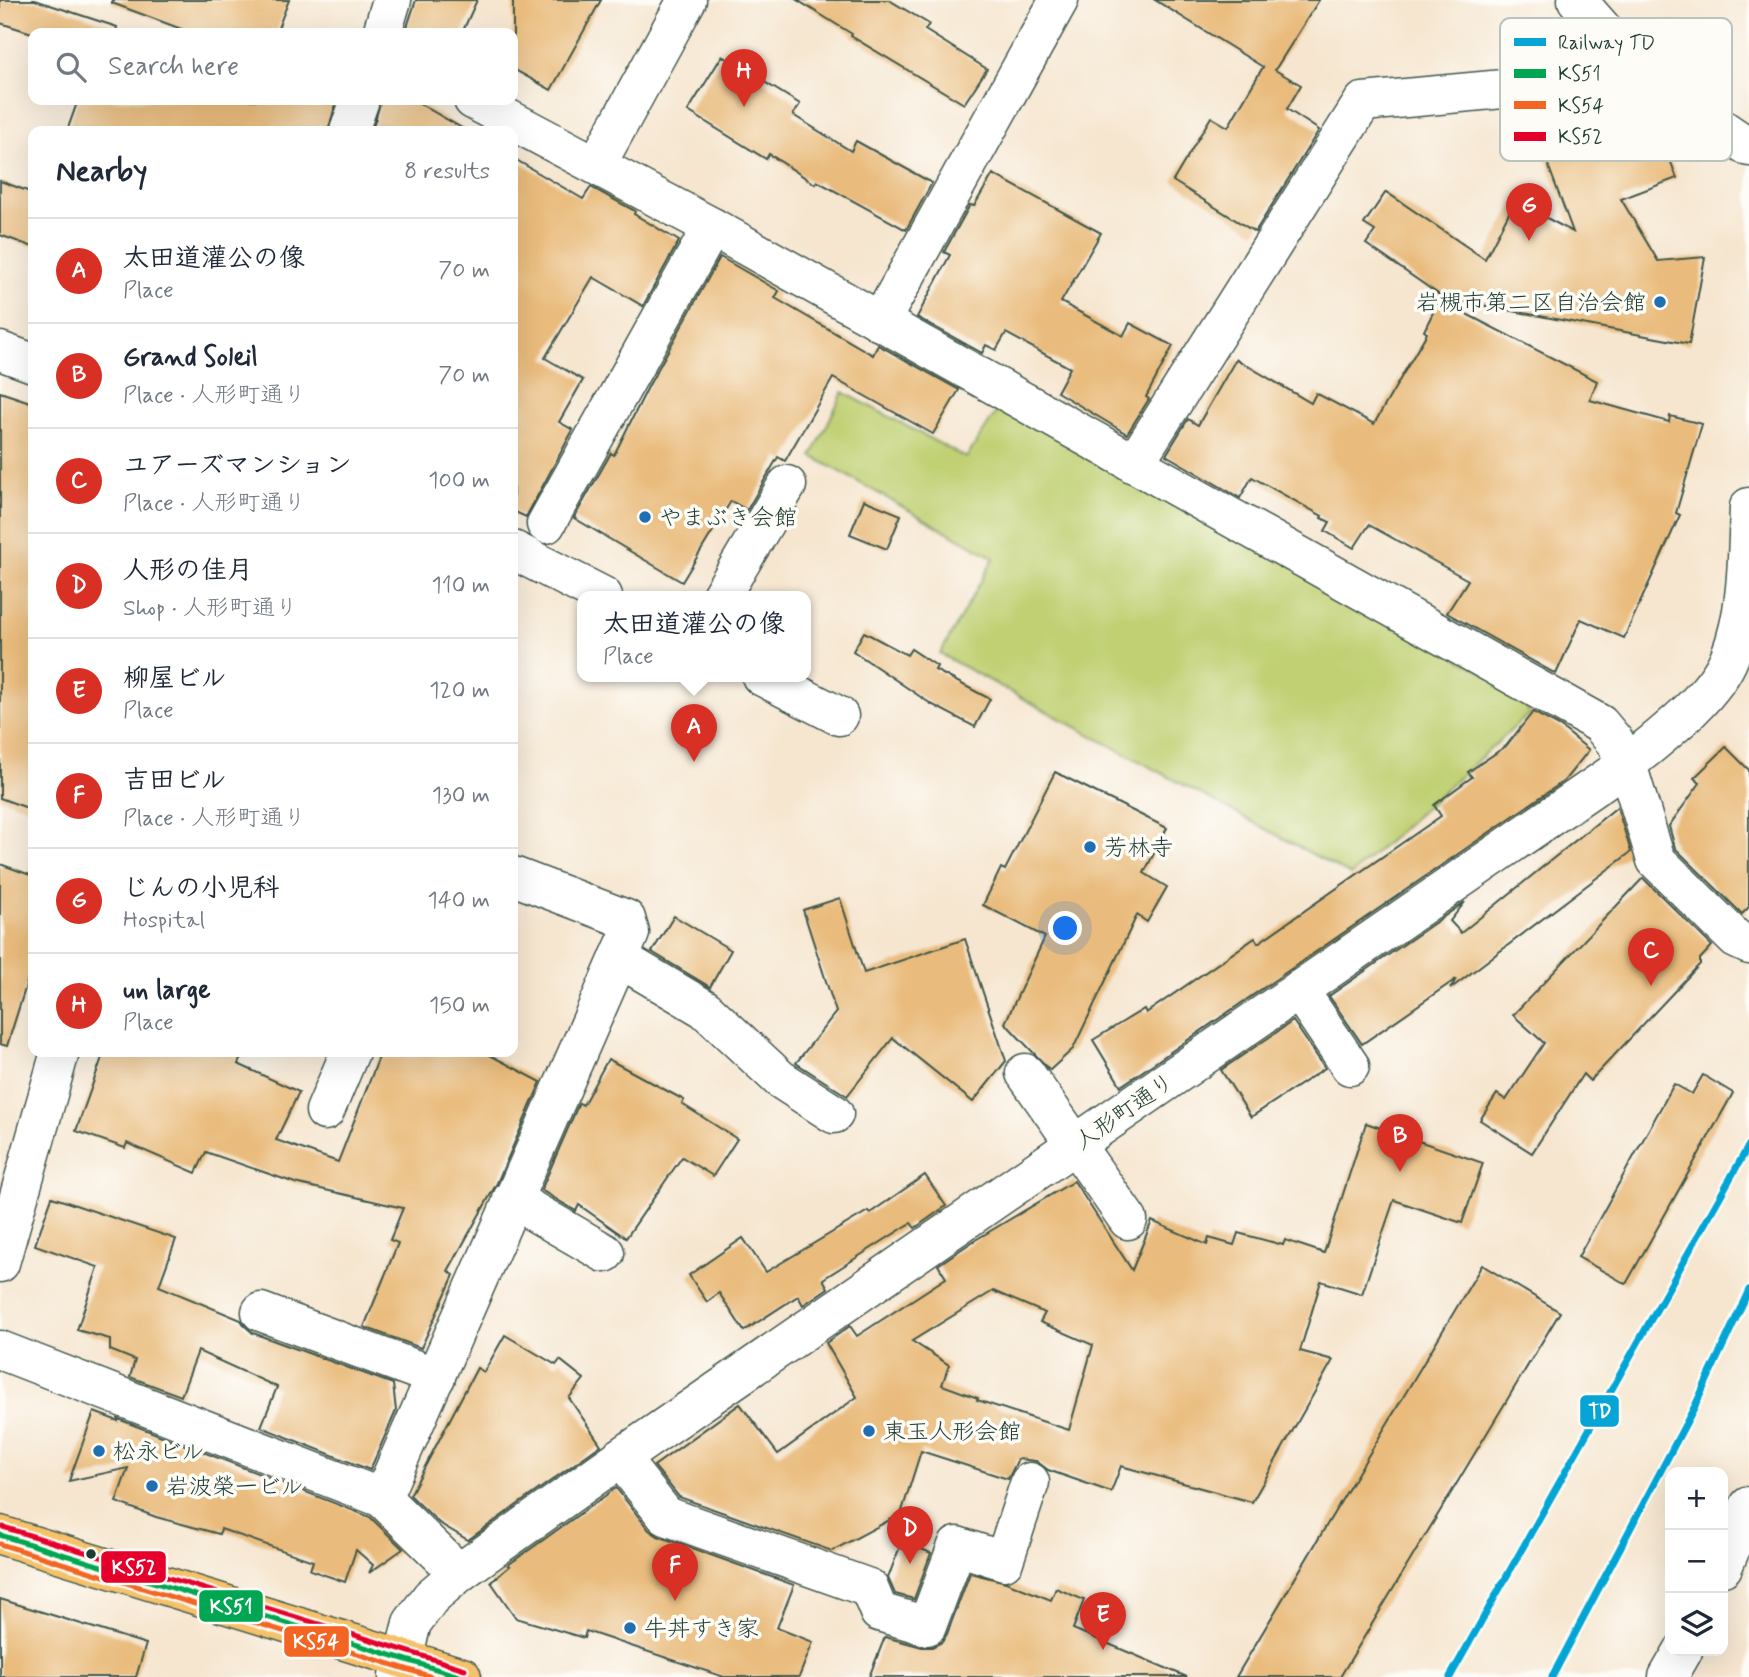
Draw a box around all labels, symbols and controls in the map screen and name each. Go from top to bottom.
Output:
legend [1500,18,1732,161]
search box [28,28,518,105]
text: Railway TD [1558,31,1655,57]
icon: search [52,48,90,86]
pin: H [721,49,767,107]
text: Search here [108,50,239,84]
text: KS51 [1558,62,1601,87]
text: KS54 [1558,94,1604,119]
text: KS52 [1558,125,1603,150]
text: Nearby [56,152,147,191]
text: 8 results [404,157,490,187]
pin: G [1506,183,1552,241]
text: 太田道灌公の像 [123,242,305,276]
text: A [71,256,87,286]
text: 70 m [438,256,490,286]
text: Place [123,276,174,306]
place label: 岩槻市第二区自治会館 [1416,289,1646,319]
marker: 岩槻市第二区自治会館 [1652,294,1668,310]
text: Grand Soleil [123,341,258,375]
text: B [72,361,86,391]
text: 70 m [438,361,490,391]
text: Place · 人形町通り [123,381,306,411]
text: ユアーズマンション [123,449,352,483]
text: C [71,466,87,496]
text: 100 m [428,466,490,496]
text: Place · 人形町通り [123,489,306,519]
place label: やまぶき会館 [659,504,797,534]
marker: やまぶき会館 [637,509,653,525]
text: 人形の佳月 [123,554,253,588]
text: D [71,571,87,601]
text: 110 m [431,571,490,601]
popup [577,591,811,682]
text: Shop · 人形町通り [123,594,298,624]
text: 太田道灌公の像 [603,608,785,642]
text: Place [603,642,654,672]
text: 柳屋ビル [123,662,226,696]
text: E [72,676,86,706]
text: 120 m [429,676,490,706]
text: Place [123,696,174,726]
pin: A [671,704,717,762]
text: 吉田ビル [123,764,226,798]
text: F [73,781,85,811]
text: 130 m [432,781,490,811]
text: Place · 人形町通り [123,804,306,834]
place label: 芳林寺 [1104,834,1173,864]
marker: 芳林寺 [1082,839,1098,855]
text: じんの小児科 [123,872,279,906]
text: G [71,886,87,916]
text: 140 m [427,886,490,916]
text: Hospital [123,906,205,936]
your location [1048,911,1082,945]
pin: C [1628,928,1674,986]
text: un large [123,974,211,1008]
text: H [71,991,87,1021]
text: 150 m [429,991,490,1021]
text: Place [123,1008,174,1038]
street label: 人形町通り [1069,1067,1181,1158]
pin: B [1377,1114,1423,1172]
line badge: TD [1579,1394,1620,1428]
text: TD [1588,1400,1612,1425]
place label: 東玉人形会館 [883,1418,1021,1448]
marker: 東玉人形会館 [861,1423,877,1439]
place label: 松永ビル [113,1438,205,1468]
marker: 松永ビル [91,1443,107,1459]
map controls [1665,1467,1728,1656]
button: + [1665,1467,1728,1530]
place label: 岩波榮一ビル [166,1473,304,1503]
marker: 岩波榮一ビル [144,1478,160,1494]
pin: D [887,1506,933,1564]
button: − [1665,1530,1728,1593]
pin: F [652,1543,698,1601]
unlabelled marker [84,1547,98,1561]
line badge: KS52 [100,1550,167,1584]
text: KS52 [112,1556,156,1581]
line badge: KS51 [198,1589,264,1623]
pin: E [1080,1592,1126,1650]
button: layers [1665,1593,1728,1656]
text: KS51 [210,1595,252,1620]
place label: 牛丼すき家 [644,1615,759,1645]
marker: 牛丼すき家 [622,1620,638,1636]
line badge: KS54 [283,1625,350,1658]
text: KS54 [293,1630,339,1655]

